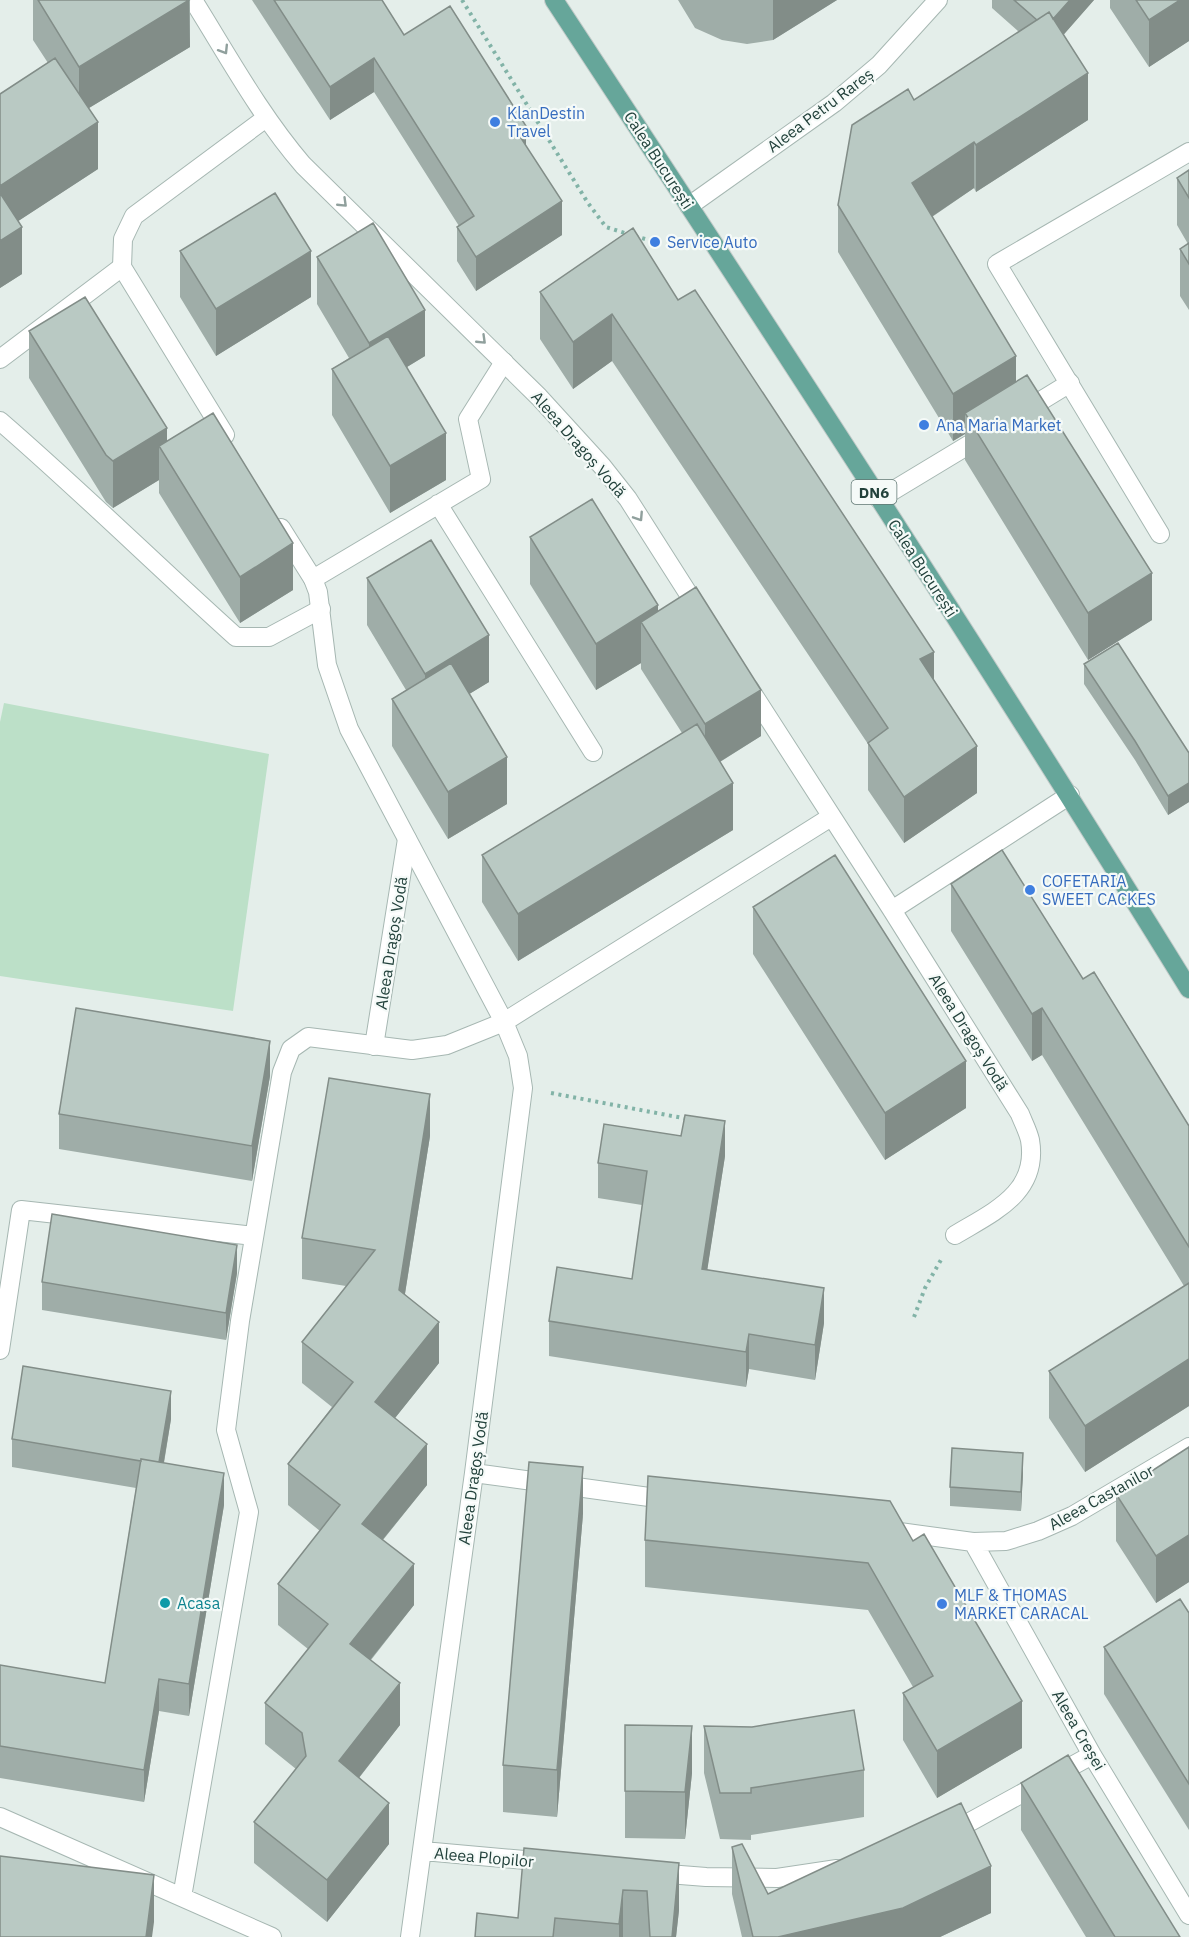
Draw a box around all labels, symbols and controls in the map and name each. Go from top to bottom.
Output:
one-way arrow [217,44,229,54]
street label: Aleea Petru Rareș [763,63,877,157]
place label: KlanDestin Travel [507,103,585,141]
street label: Calea București [620,107,698,213]
marker: KlanDestin Travel [488,115,502,129]
one-way arrow [335,196,346,207]
place label: Service Auto [667,232,757,252]
marker: Service Auto [648,235,662,249]
one-way arrow [474,333,485,344]
street label: Aleea Dragoș Vodă [527,387,631,502]
place label: Ana Maria Market [936,415,1061,435]
marker: Ana Maria Market [917,418,931,432]
road number: DN6 [852,480,896,504]
one-way arrow [632,510,643,521]
street label: Calea București [884,515,962,621]
place label: COFETARIA SWEET CACKES [1042,871,1156,909]
street label: Aleea Dragoș Vodă [371,875,411,1011]
marker: COFETARIA SWEET CACKES [1023,883,1037,897]
street label: Aleea Dragoș Vodă [925,970,1013,1095]
street label: Aleea Dragoș Vodă [454,1410,492,1546]
street label: Aleea Castanilor [1045,1460,1157,1534]
place label: MLF & THOMAS MARKET CARACAL [954,1585,1089,1623]
place label: Acasa [177,1593,221,1613]
marker: Acasa [158,1596,172,1610]
marker: MLF & THOMAS MARKET CARACAL [935,1597,949,1611]
street label: Aleea Creșei [1048,1686,1110,1774]
street label: Aleea Plopilor [433,1843,535,1871]

